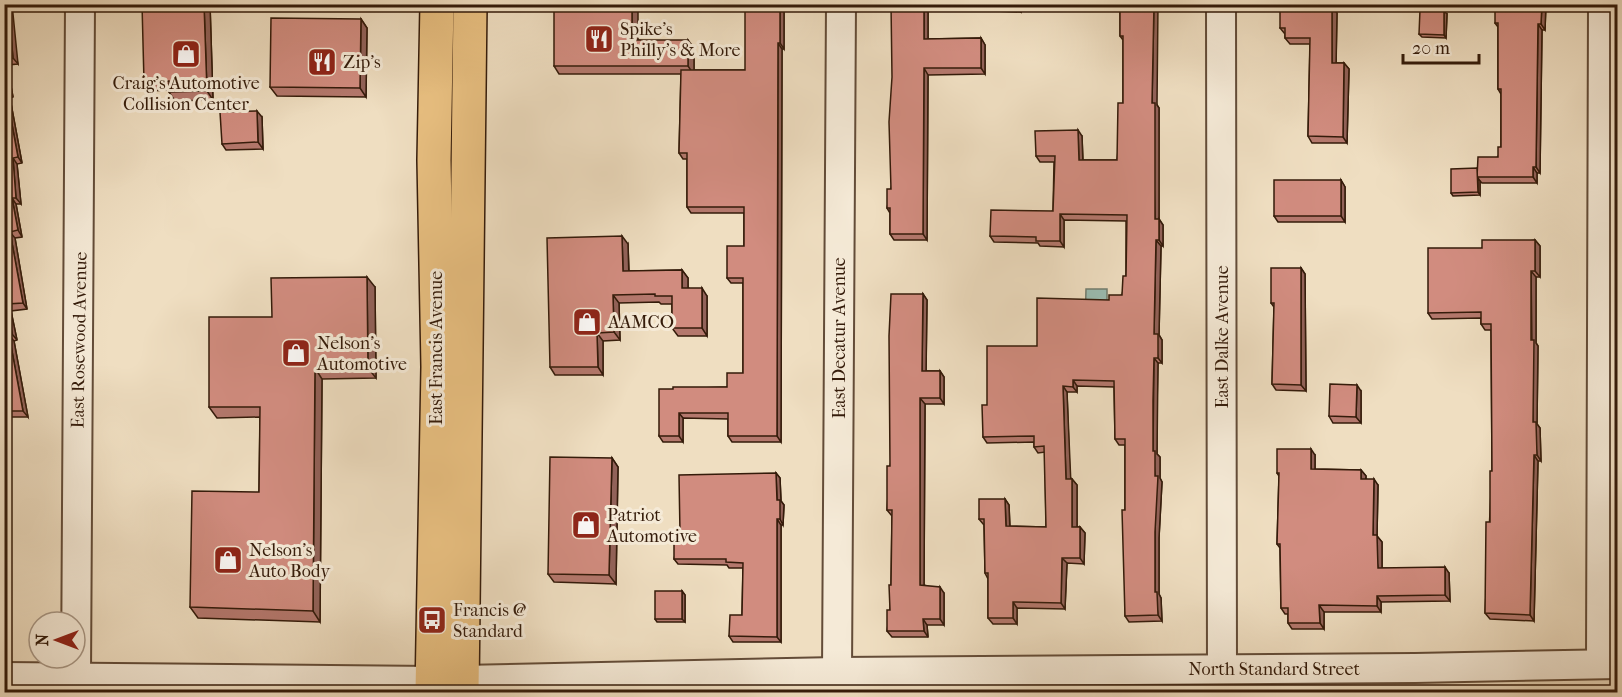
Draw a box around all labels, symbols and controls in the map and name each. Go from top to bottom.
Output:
place label: Spike's Philly's & More [620,19,741,61]
restaurant icon: Spike's Philly's & More [583,23,615,55]
scale bar [1403,27,1480,65]
shop icon: Craig's Automotive Collision Center [170,38,202,70]
text: 20 m [1412,38,1450,59]
restaurant icon: Zip's [306,46,338,78]
place label: Zip's [343,52,381,73]
place label: Craig's Automotive Collision Center [112,73,260,115]
street label: East Rosewood Avenue [67,251,92,428]
street label: East Decatur Avenue [829,257,850,419]
street label: East Dalke Avenue [1212,265,1233,409]
street label: East Francis Avenue [426,271,447,425]
shop icon: AAMCO [571,306,603,338]
place label: AAMCO [607,312,674,333]
place label: Nelson's Automotive [316,333,407,375]
shop icon: Nelson's Automotive [280,337,312,369]
place label: Patriot Automotive [606,505,697,547]
shop icon: Patriot Automotive [570,509,602,541]
place label: Nelson's Auto Body [248,540,331,582]
shop icon: Nelson's Auto Body [212,544,244,576]
place label: Francis @ Standard [453,600,527,642]
bus stop icon: Francis @ Standard [416,604,448,636]
north arrow [27,610,87,670]
text: N [33,633,52,646]
street label: North Standard Street [1188,659,1360,680]

